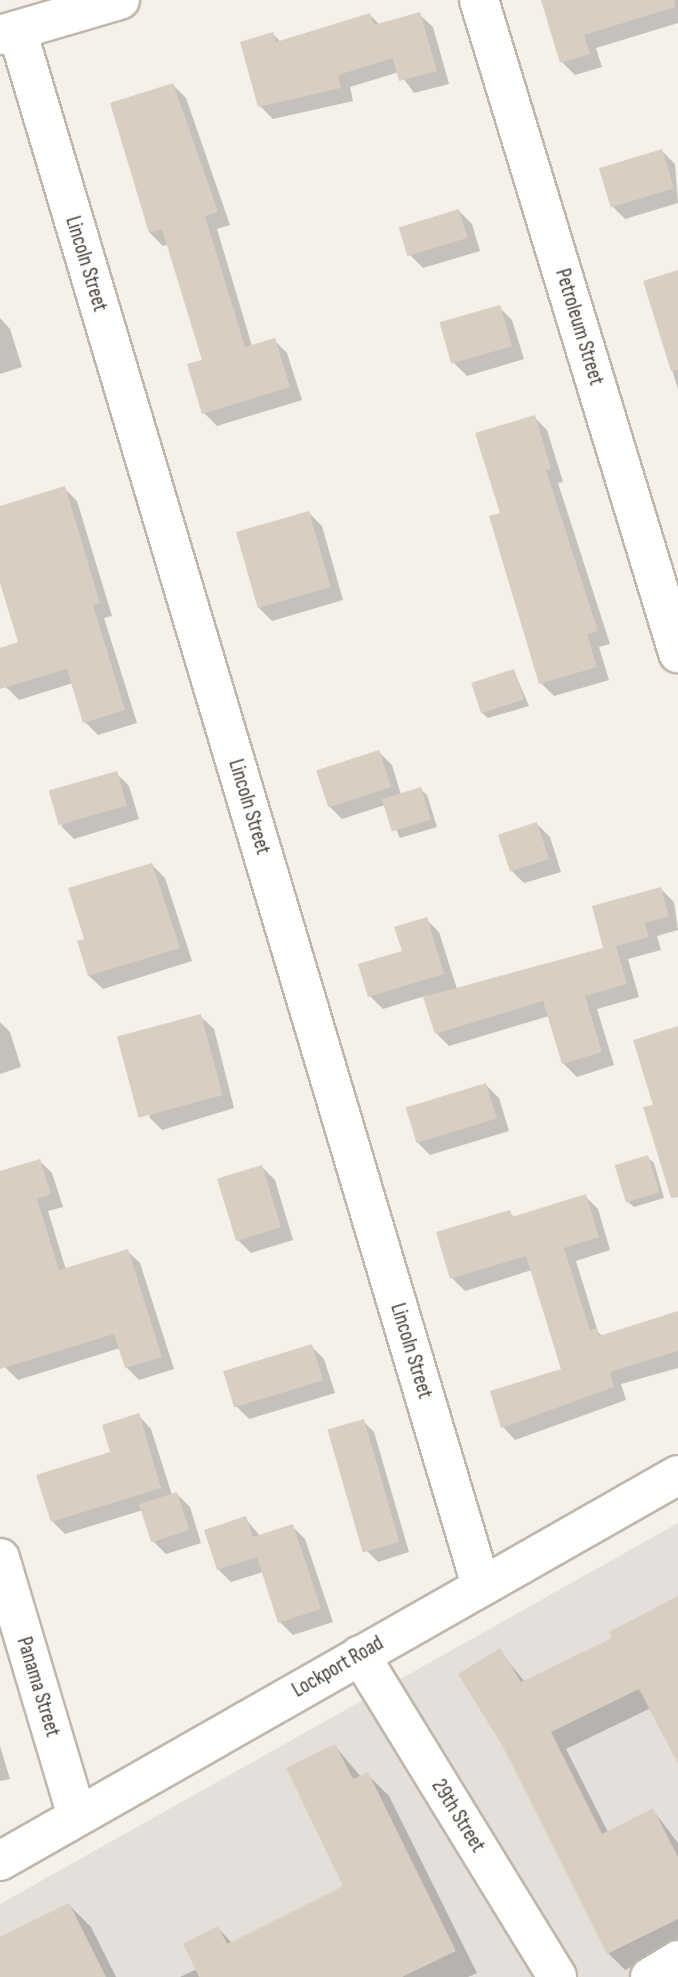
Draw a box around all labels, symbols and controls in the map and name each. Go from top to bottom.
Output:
street label: Lincoln Street [60,213,112,315]
street label: Petroleum Street [549,266,609,388]
street label: Lincoln Street [223,756,275,858]
street label: Lincoln Street [385,1300,437,1402]
street label: Lockport Road [288,1631,388,1703]
street label: Panama Street [11,1634,65,1740]
street label: 29th Street [426,1775,490,1857]

